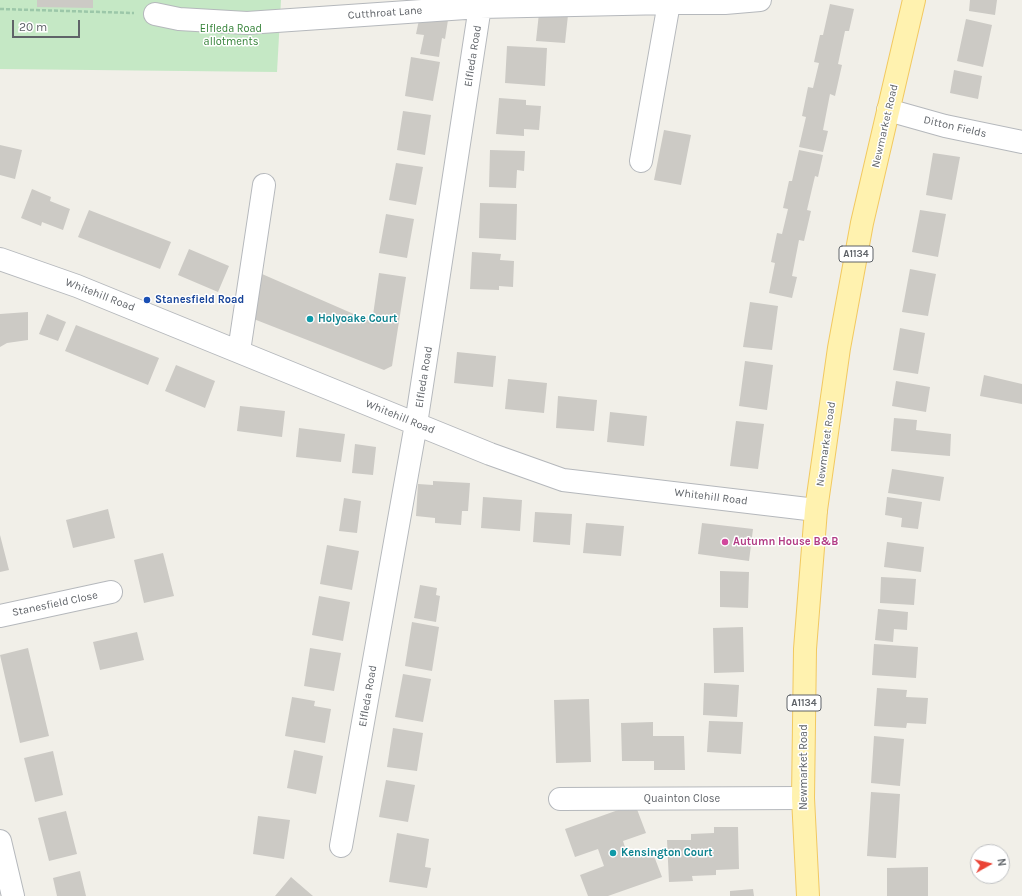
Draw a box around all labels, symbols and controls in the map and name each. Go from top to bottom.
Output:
street label: Cutthroat Lane [347,4,423,22]
scale bar [14,12,82,38]
text: 20 m [19,20,47,34]
park label: Elfleda Road allotments [200,22,262,48]
street label: Elfleda Road [462,24,484,88]
street label: Newmarket Road [869,83,901,169]
street label: Ditton Fields [922,113,988,141]
road number: A1134 [839,246,873,262]
street label: Whitehill Road [63,276,137,314]
place label: Stanesfield Road [155,293,244,307]
marker: Stanesfield Road [142,295,152,305]
place label: Holyoake Court [318,312,397,326]
marker: Holyoake Court [305,314,315,324]
street label: Elfleda Road [413,345,435,409]
street label: Whitehill Road [363,397,437,437]
street label: Newmarket Road [814,401,838,487]
street label: Whitehill Road [674,486,748,508]
place label: Autumn House B&B [733,535,838,549]
marker: Autumn House B&B [720,537,730,547]
street label: Stanesfield Close [11,588,99,620]
street label: Elfleda Road [356,664,380,728]
road number: A1134 [787,695,821,711]
street label: Newmarket Road [797,724,811,810]
street label: Quainton Close [644,792,720,806]
north arrow [970,844,1010,884]
place label: Kensington Court [621,846,712,860]
marker: Kensington Court [608,848,618,858]
text: N [994,858,1008,867]

